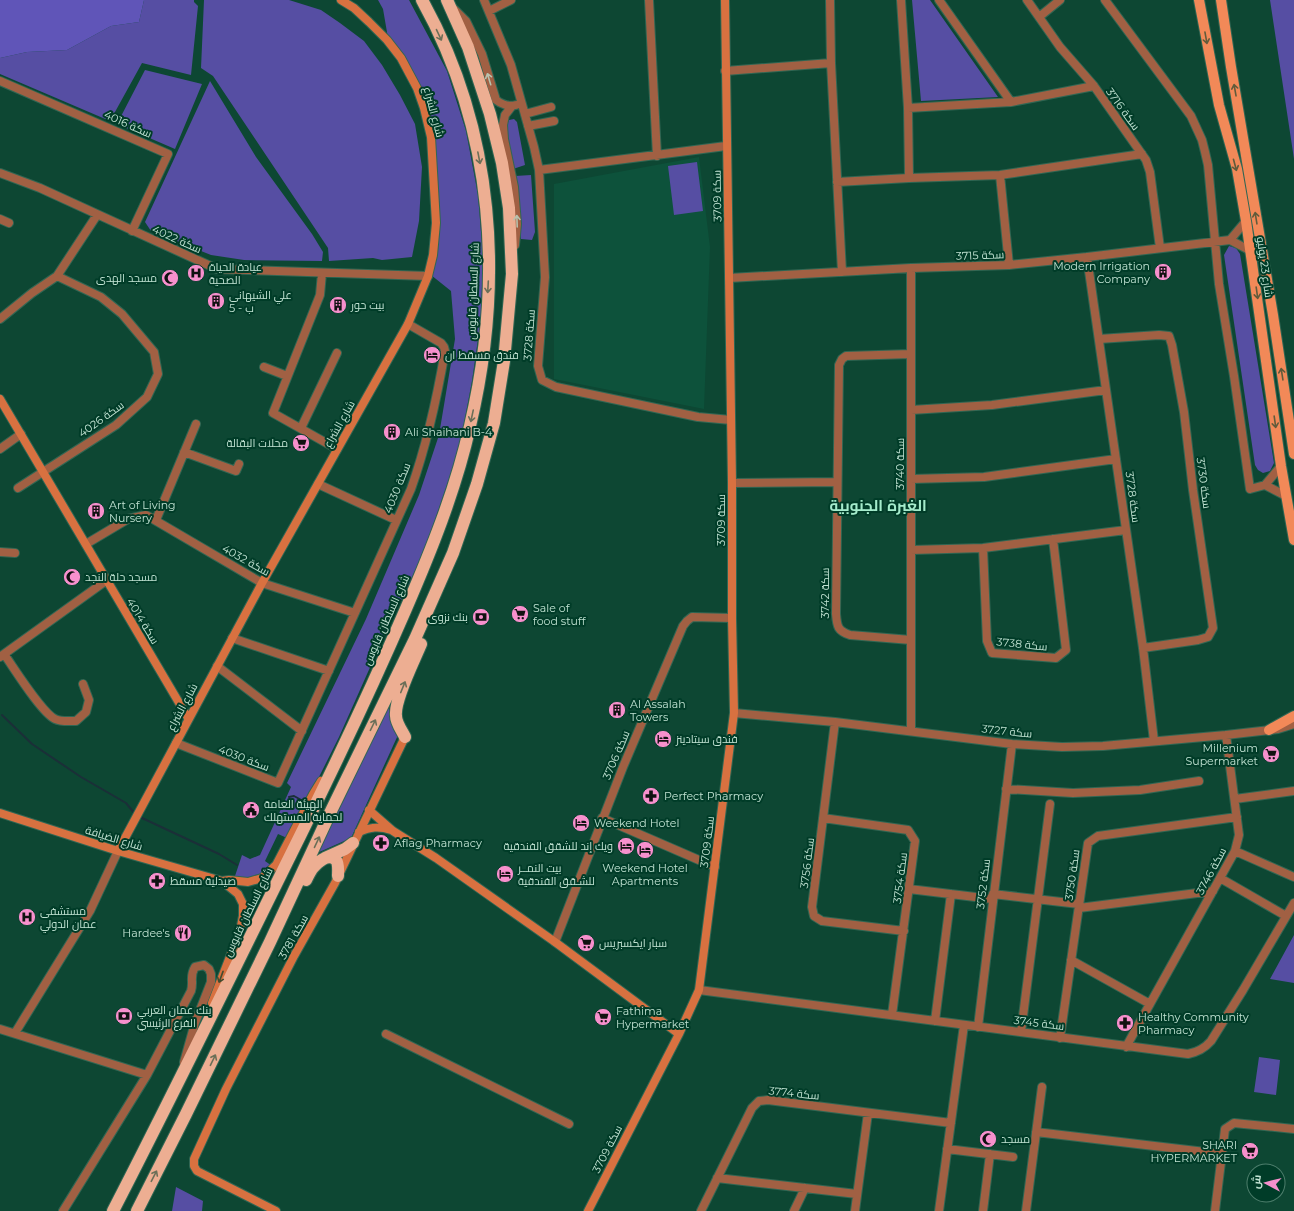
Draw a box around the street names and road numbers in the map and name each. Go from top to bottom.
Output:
street label: شارع الشراع [420,85,447,139]
street label: سكة 3716 [1103,85,1143,133]
street label: سكة 4016 [102,107,154,141]
street label: سكة 3709 [710,170,724,222]
street label: سكة 4022 [150,222,204,256]
street label: شارع 23 يوليو [1253,236,1276,299]
street label: شارع السلطان قابوس [464,242,483,340]
street label: سكة 3715 [956,247,1004,263]
street label: سكة 3728 [520,309,538,361]
street label: سكة 4026 [75,398,127,440]
street label: شارع الشراع [320,398,359,451]
street label: سكة 3740 [893,438,907,490]
street label: سكة 3730 [1193,457,1215,509]
street label: سكة 4030 [380,461,414,515]
street label: سكة 3728 [1122,471,1144,523]
street label: سكة 3709 [714,494,728,546]
street label: سكة 4032 [220,541,272,579]
street label: سكة 3742 [818,568,832,618]
street label: شارع السلطان قابوس [360,573,413,668]
street label: سكة 4014 [124,595,162,647]
street label: سكة 3738 [996,634,1048,654]
street label: شارع الشراع [164,681,201,734]
street label: سكة 3727 [981,721,1033,741]
street label: سكة 3706 [599,728,633,782]
street label: سكة 4030 [217,742,271,774]
street label: سكة 3709 [697,815,717,869]
street label: شارع الضيافة [83,823,144,854]
street label: سكة 3756 [797,837,817,889]
street label: سكة 3746 [1193,845,1229,897]
street label: سكة 3750 [1061,849,1083,901]
street label: سكة 3754 [890,852,910,904]
street label: سكة 3752 [973,858,993,910]
street label: شارع السلطان قابوس [220,865,277,959]
street label: سكة 3781 [275,912,311,962]
street label: سكة 3745 [1013,1013,1065,1033]
street label: سكة 3774 [768,1083,820,1103]
street label: سكة 3709 [589,1123,625,1175]

